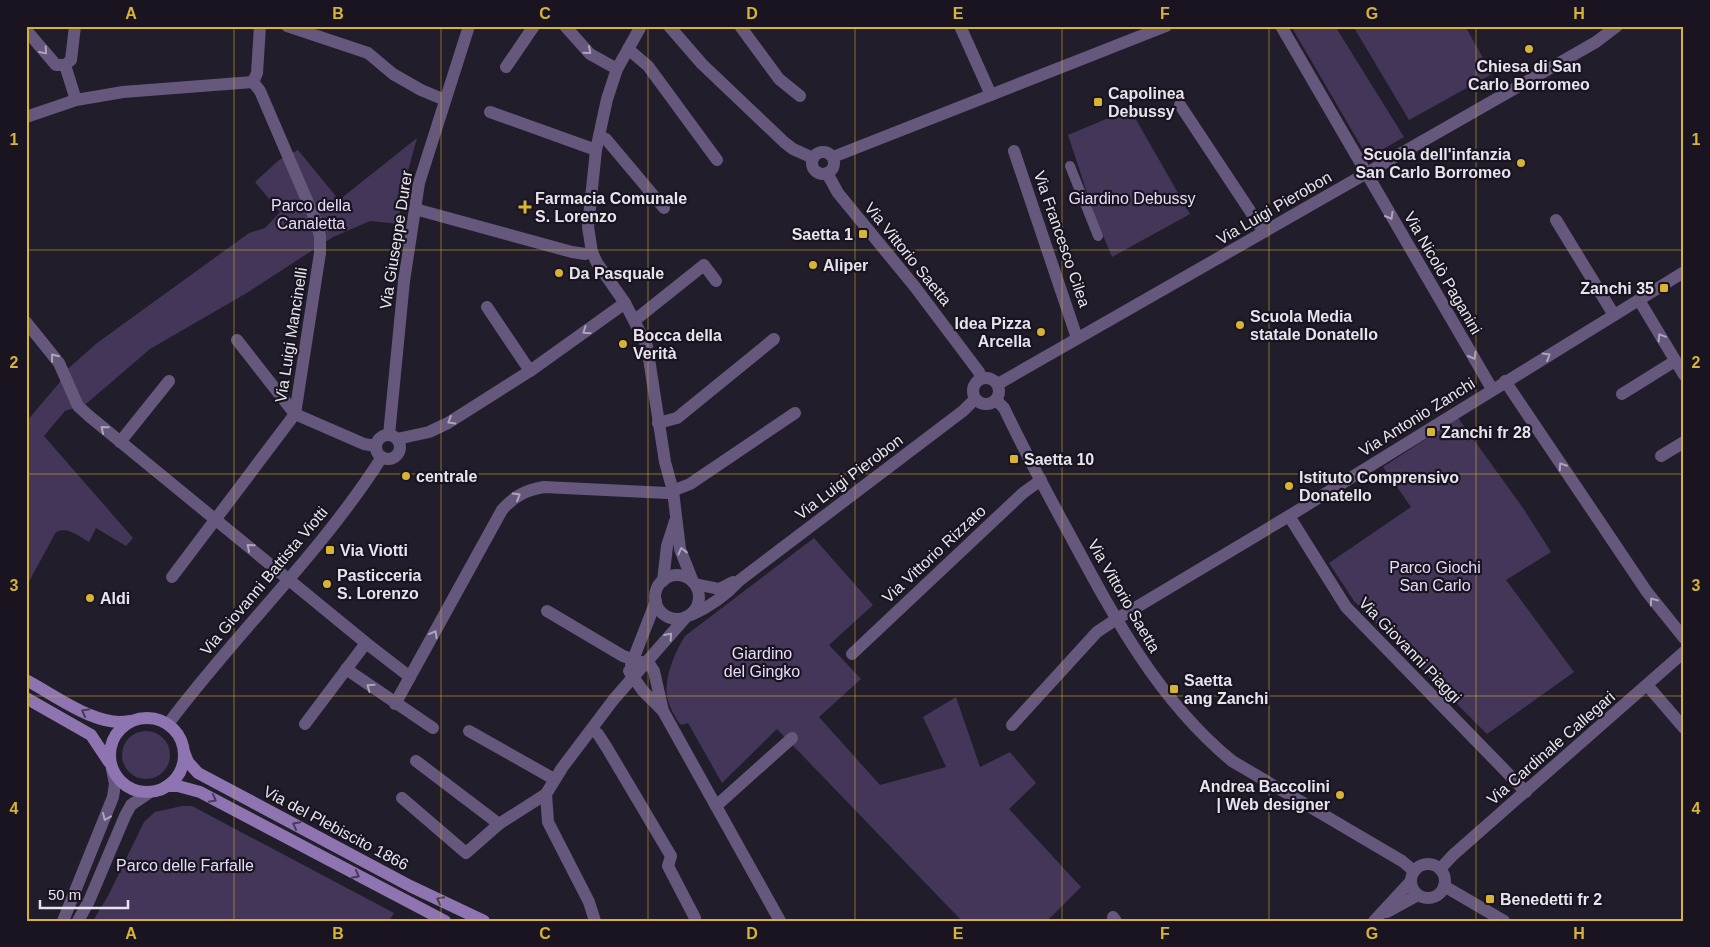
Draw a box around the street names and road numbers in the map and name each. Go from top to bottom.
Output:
street label: Via Luigi Pierobon [1214,168,1334,248]
street label: Via Giuseppe Durer [377,169,415,311]
street label: Via Francesco Cilea [1031,169,1093,309]
street label: Via Vittorio Saetta [861,199,955,309]
street label: Via Nicolò Paganini [1401,209,1485,337]
street label: Via Luigi Mancinelli [272,266,310,404]
street label: Via Antonio Zanchi [1356,375,1478,459]
street label: Via Luigi Pierobon [792,431,906,523]
street label: Via Vittorio Rizzato [879,502,989,606]
street label: Via Giovanni Battista Viotti [197,504,331,658]
street label: Via Vittorio Saetta [1085,537,1163,656]
street label: Via Giovanni Piaggi [1355,594,1465,706]
street label: Via Cardinale Callegari [1484,688,1618,808]
street label: Via del Plebiscito 1866 [261,783,411,873]

